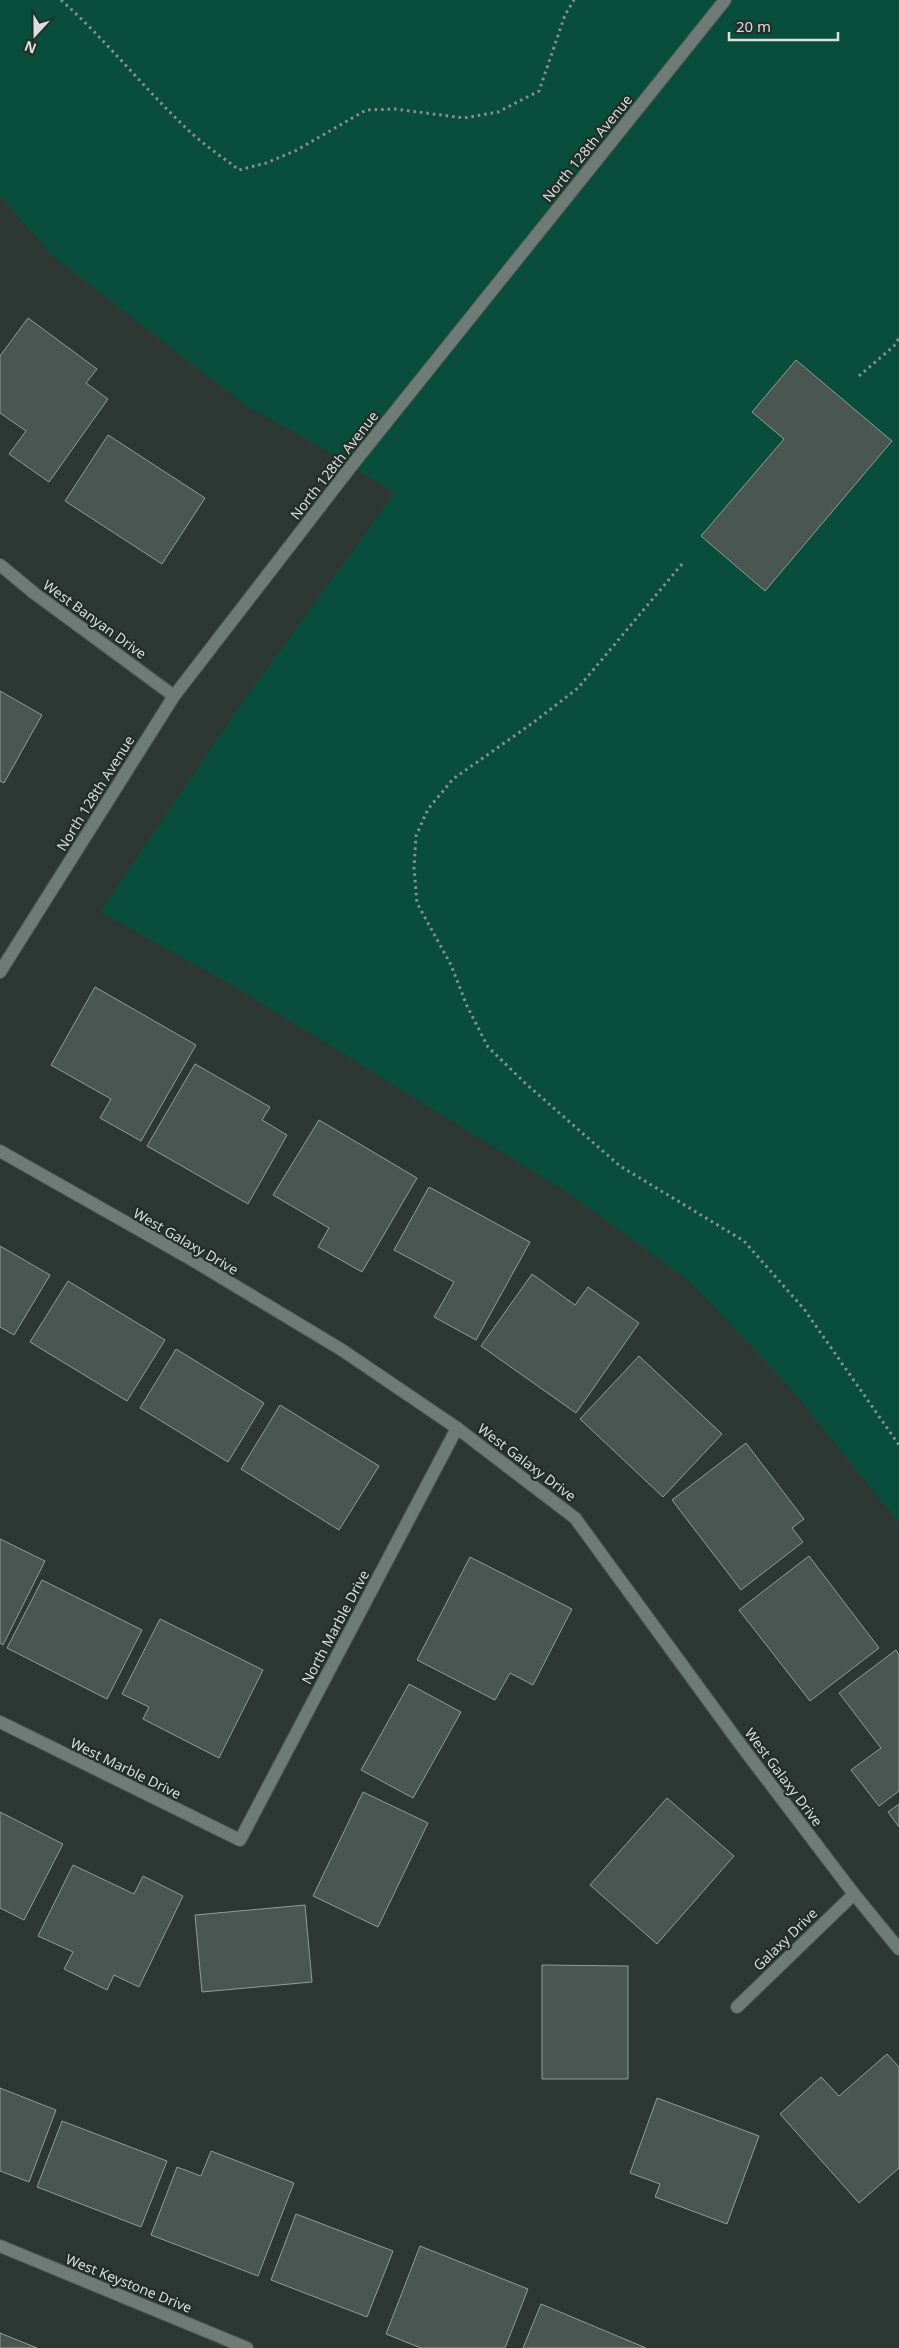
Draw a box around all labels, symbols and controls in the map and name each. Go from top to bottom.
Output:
north arrow [10,10,60,60]
scale bar [729,10,838,42]
text: 20 m [736,16,771,36]
text: N [21,37,39,59]
street label: North 128th Avenue [538,90,636,206]
street label: North 128th Avenue [286,407,382,523]
street label: West Banyan Drive [39,575,151,663]
street label: North 128th Avenue [52,732,138,854]
street label: West Galaxy Drive [130,1203,242,1279]
street label: West Galaxy Drive [474,1419,580,1505]
street label: North Marble Drive [297,1566,373,1688]
street label: West Galaxy Drive [741,1724,827,1830]
street label: West Marble Drive [68,1733,185,1803]
street label: Galaxy Drive [749,1904,821,1974]
street label: West Keystone Drive [63,2249,195,2317]

